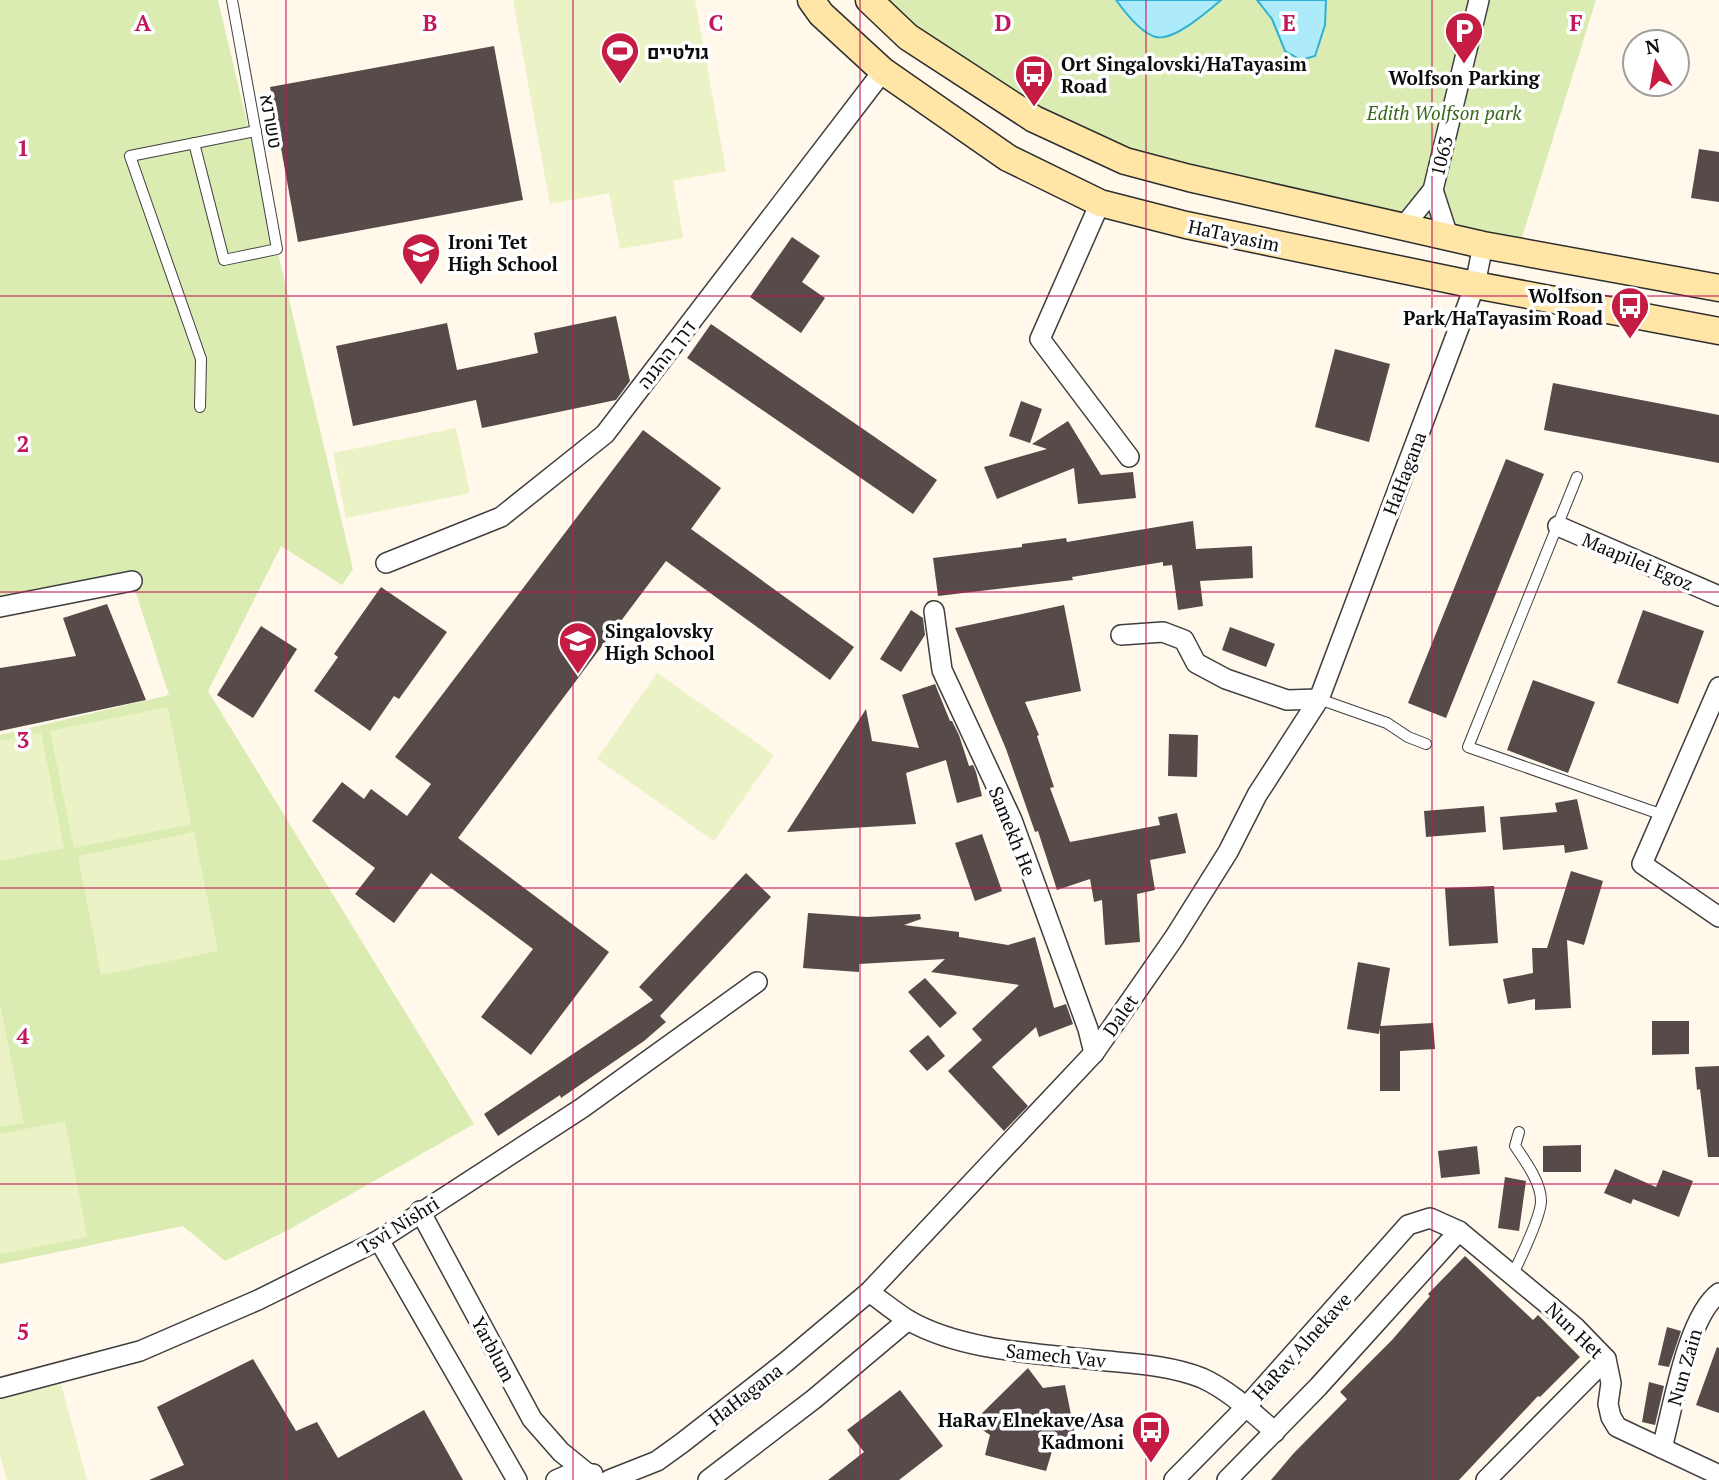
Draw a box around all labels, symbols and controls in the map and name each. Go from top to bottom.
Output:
text: A [135,7,152,38]
text: B [423,7,438,38]
text: C [709,7,724,38]
text: D [995,7,1012,38]
text: E [1282,7,1296,38]
text: F [1569,7,1583,38]
parking icon: Wolfson Parking [1443,10,1485,65]
north arrow [1621,28,1691,98]
sports icon: גולטיים [599,30,641,85]
text: N [1643,32,1663,59]
place label: גולטיים [647,39,709,64]
place label: Ort Singalovski/HaTayasim Road [1061,51,1307,98]
bus stop icon: Ort Singalovski/HaTayasim Road [1013,53,1055,108]
place label: Wolfson Parking [1388,65,1541,90]
street label: טשרנא [255,92,289,150]
park label: Edith Wolfson park [1366,100,1522,125]
text: 1 [17,132,30,163]
street label: 1063 [1424,133,1458,179]
street label: HaTayasim [1186,213,1283,257]
place label: Ironi Tet High School [448,229,558,276]
school or university icon: Ironi Tet High School [400,231,442,286]
place label: Wolfson Park/HaTayasim Road [1403,283,1604,330]
bus stop icon: Wolfson Park/HaTayasim Road [1609,285,1651,340]
street label: דרך ההגנה [631,314,701,394]
street label: HaHagana [1377,427,1431,518]
text: 2 [17,428,30,459]
street label: Maapilei Egoz [1579,526,1697,596]
place label: Singalovsky High School [605,618,715,665]
school or university icon: Singalovsky High School [557,620,599,675]
text: 3 [17,724,30,755]
street label: Samekh He [984,782,1042,880]
street label: Dalet [1097,989,1143,1041]
text: 4 [17,1020,30,1051]
street label: Tsvi Nishri [353,1190,443,1260]
street label: HaRav Alnekave [1246,1287,1356,1405]
street label: Nun Het [1541,1296,1609,1364]
street label: Yarblum [466,1312,522,1387]
text: 5 [17,1316,30,1347]
street label: Nun Zain [1661,1326,1707,1408]
street label: Samech Vav [1005,1337,1108,1373]
street label: HaHagana [703,1357,787,1431]
place label: HaRav Elnekave/Asa Kadmoni [938,1407,1124,1454]
bus stop icon: HaRav Elnekave/Asa Kadmoni [1130,1409,1172,1464]

